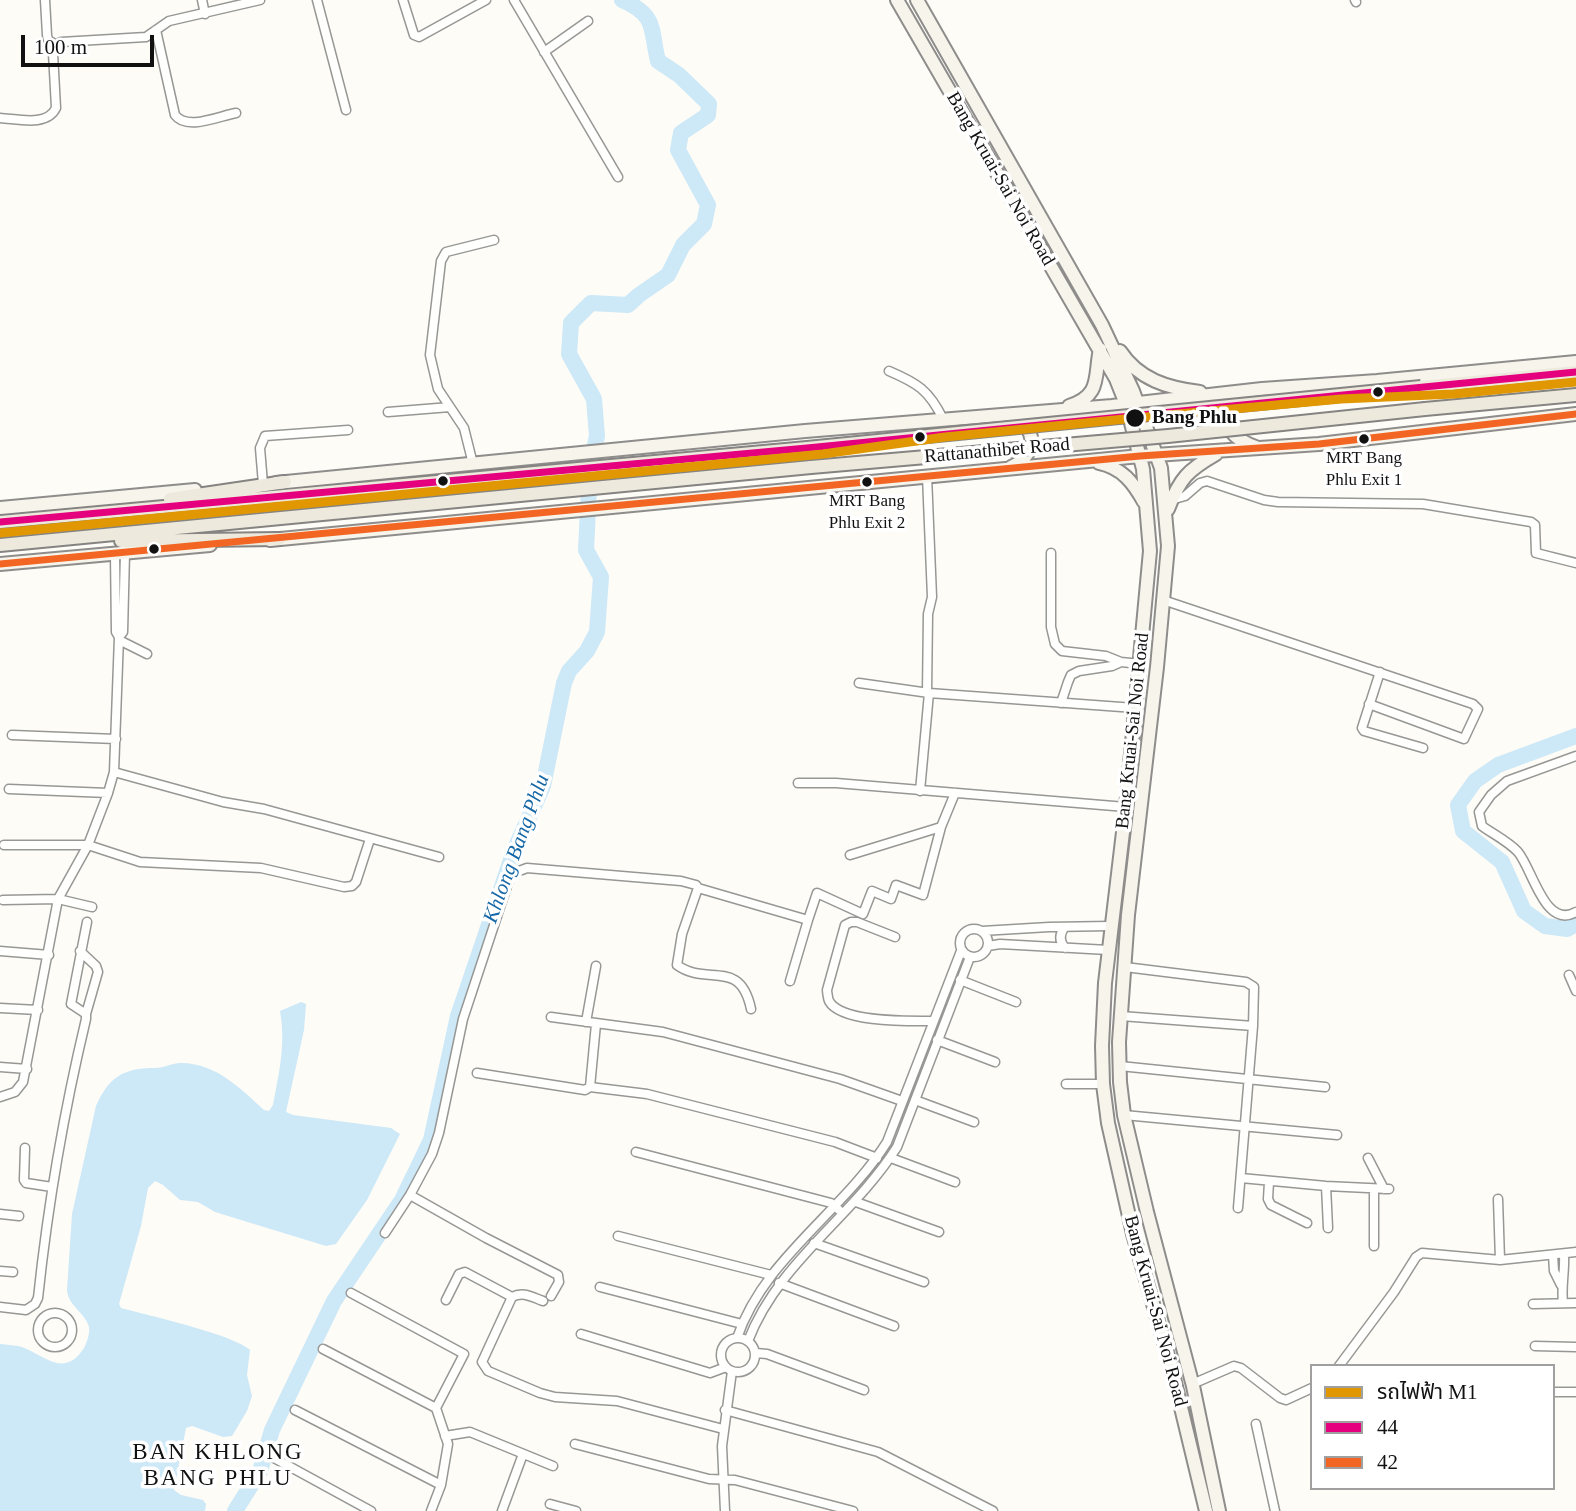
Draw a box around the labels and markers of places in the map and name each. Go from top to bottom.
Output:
unlabelled marker [1371,385,1385,399]
marker: Bang Phlu [1124,407,1146,429]
place label: Bang Phlu [1152,407,1237,429]
unlabelled marker [913,430,927,444]
marker: MRT Bang Phlu Exit 1 [1357,432,1371,446]
place label: MRT Bang Phlu Exit 1 [1326,449,1402,489]
unlabelled marker [436,474,450,488]
marker: MRT Bang Phlu Exit 2 [860,475,874,489]
place label: MRT Bang Phlu Exit 2 [829,492,905,532]
unlabelled marker [147,542,161,556]

